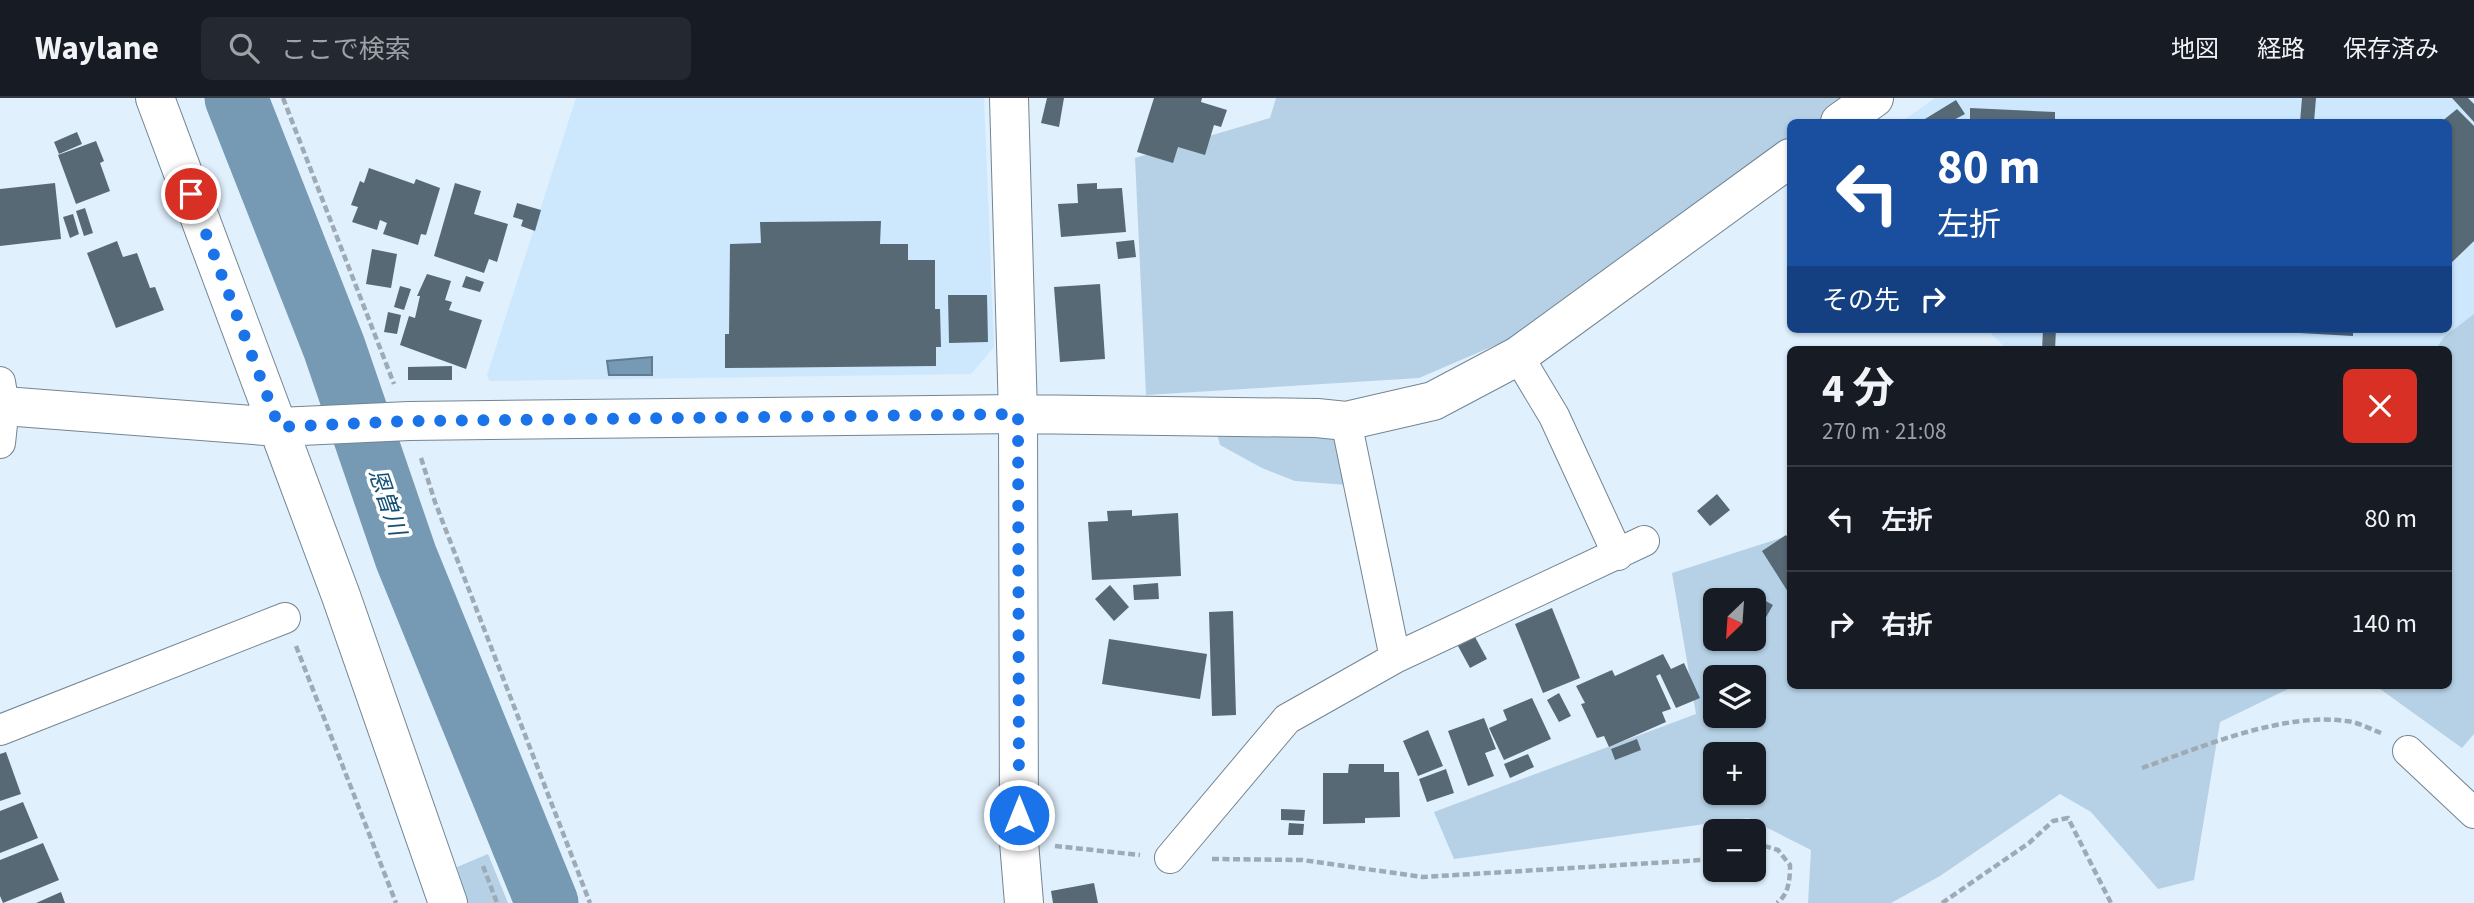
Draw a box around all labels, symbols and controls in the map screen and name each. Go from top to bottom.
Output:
search box [201,17,691,80]
text: Waylane [35,25,159,72]
icon: search [225,29,263,67]
text: ここで検索 [281,31,411,68]
text: 地図 [2171,32,2219,67]
text: 経路 [2257,32,2305,67]
text: 保存済み [2343,32,2439,67]
text: 80 m [1937,133,2041,203]
icon: left [1822,147,1913,238]
pin [161,164,221,224]
icon: arrive [172,175,210,213]
text: 左折 [1937,202,2001,248]
icon: right [1914,280,1952,318]
text: その先 [1822,282,1900,319]
text: 4 分 [1822,359,1895,419]
button: close [2343,369,2417,443]
text: 270 m · 21:08 [1822,415,1946,448]
water label: 恩曽川 [360,464,415,543]
icon: left [1822,500,1860,538]
text: 80 m [2364,500,2417,537]
text: 左折 [1881,502,1933,539]
north arrow [1703,588,1766,651]
map controls [1703,588,1766,882]
icon: right [1822,605,1860,643]
text: 140 m [2351,605,2417,642]
text: 右折 [1881,607,1933,644]
button: layers [1703,665,1766,728]
button: + [1703,742,1766,805]
position arrow [982,778,1056,852]
button: − [1703,819,1766,882]

